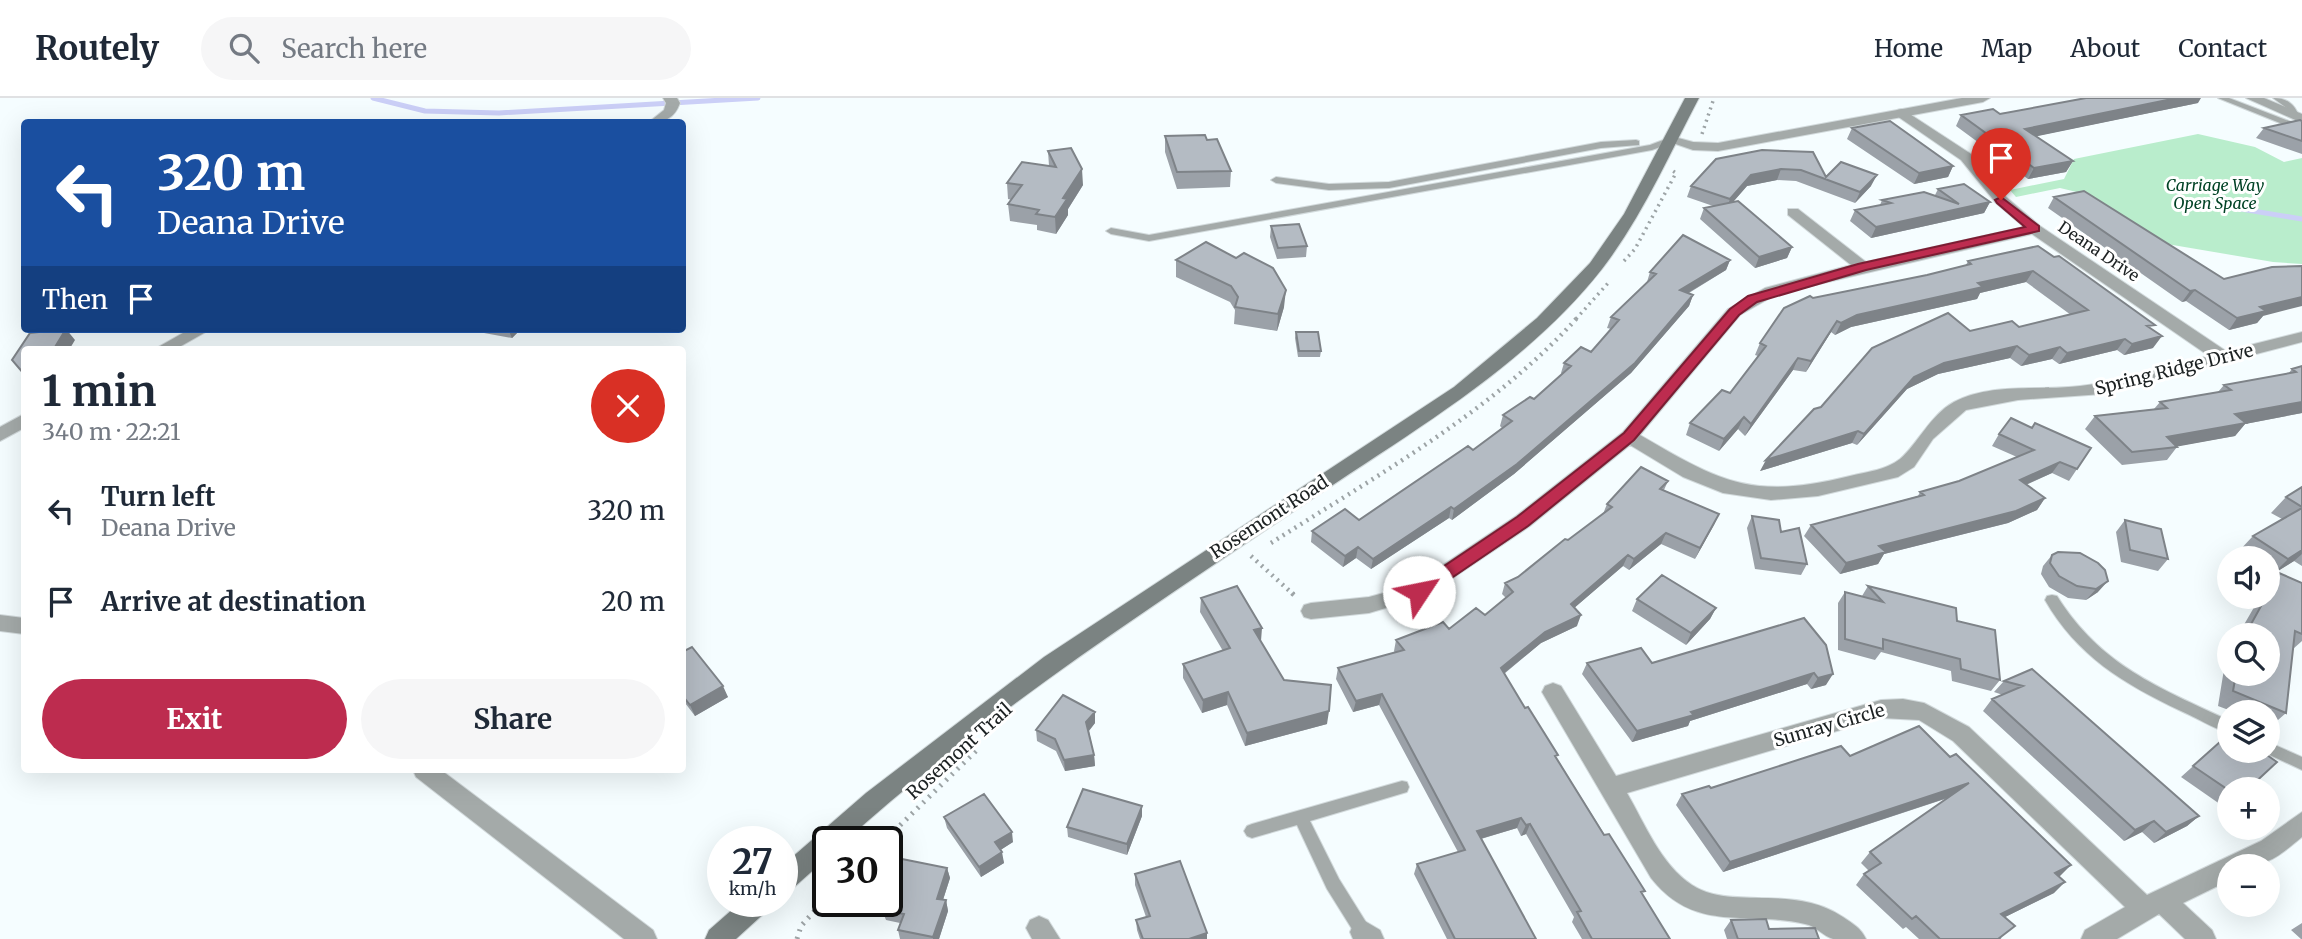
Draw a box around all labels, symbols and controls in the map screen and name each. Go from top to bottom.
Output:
search box [201,17,691,80]
text: Routely [35,28,159,69]
icon: search [225,29,263,67]
text: Search here [281,32,427,65]
text: Home [1874,33,1943,64]
text: Map [1981,33,2032,64]
text: About [2070,33,2140,64]
text: Contact [2178,33,2267,64]
pin [1971,128,2031,200]
icon: arrive [1982,139,2020,177]
text: 320 m [157,142,305,203]
icon: left [42,147,133,238]
park label: Carriage Way Open Space [2166,175,2264,213]
text: Deana Drive [157,203,345,243]
street label: Deana Drive [2055,216,2143,286]
icon: arrive [122,280,160,318]
text: Then [42,283,108,316]
street label: Spring Ridge Drive [2092,338,2256,400]
text: 1 min [42,365,156,417]
button: close [591,369,665,443]
text: 340 m · 22:21 [42,417,180,446]
street label: Rosemont Road [1206,470,1332,564]
text: Turn left [101,480,215,513]
icon: left [42,492,80,530]
text: 320 m [587,494,665,527]
text: Deana Drive [101,513,236,542]
map controls [2217,546,2280,917]
button: sound [2217,546,2280,609]
position arrow [1382,555,1456,629]
icon: arrive [42,583,80,621]
text: Arrive at destination [101,585,366,618]
text: 20 m [601,585,665,618]
button: search [2217,623,2280,686]
button: Exit [42,679,347,759]
button: Share [361,679,665,759]
street label: Rosemont Trail [902,697,1017,804]
street label: Sunray Circle [1771,698,1887,752]
button: layers [2217,700,2280,763]
button: + [2217,777,2280,840]
speed limit sign: 30 [812,826,903,917]
text: 27 [732,840,773,884]
button: − [2217,854,2280,917]
text: km/h [729,877,776,900]

